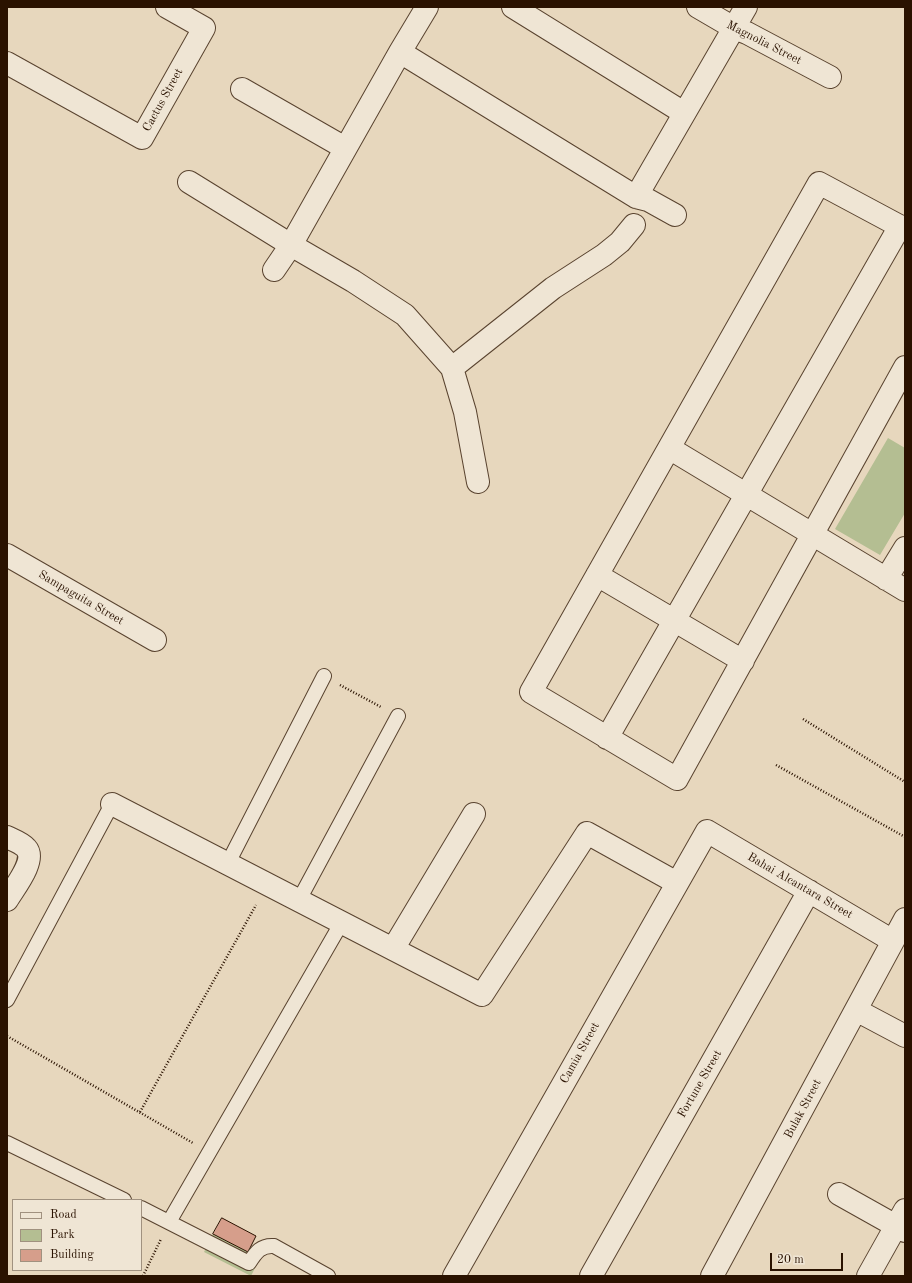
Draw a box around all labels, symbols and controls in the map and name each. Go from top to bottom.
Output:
street label: Magnolia Street [724,18,804,68]
street label: Cactus Street [140,66,186,134]
street label: Sampaguita Street [36,568,126,628]
street label: Bahai Alcantara Street [745,850,855,922]
street label: Camia Street [557,1020,603,1086]
street label: Fortune Street [675,1048,725,1120]
street label: Bulak Street [781,1077,825,1141]
legend [12,1199,142,1271]
text: Road [50,1209,77,1221]
text: Park [50,1229,75,1241]
scale bar [772,1245,845,1271]
text: Building [50,1249,94,1261]
text: 20 m [777,1254,804,1266]

